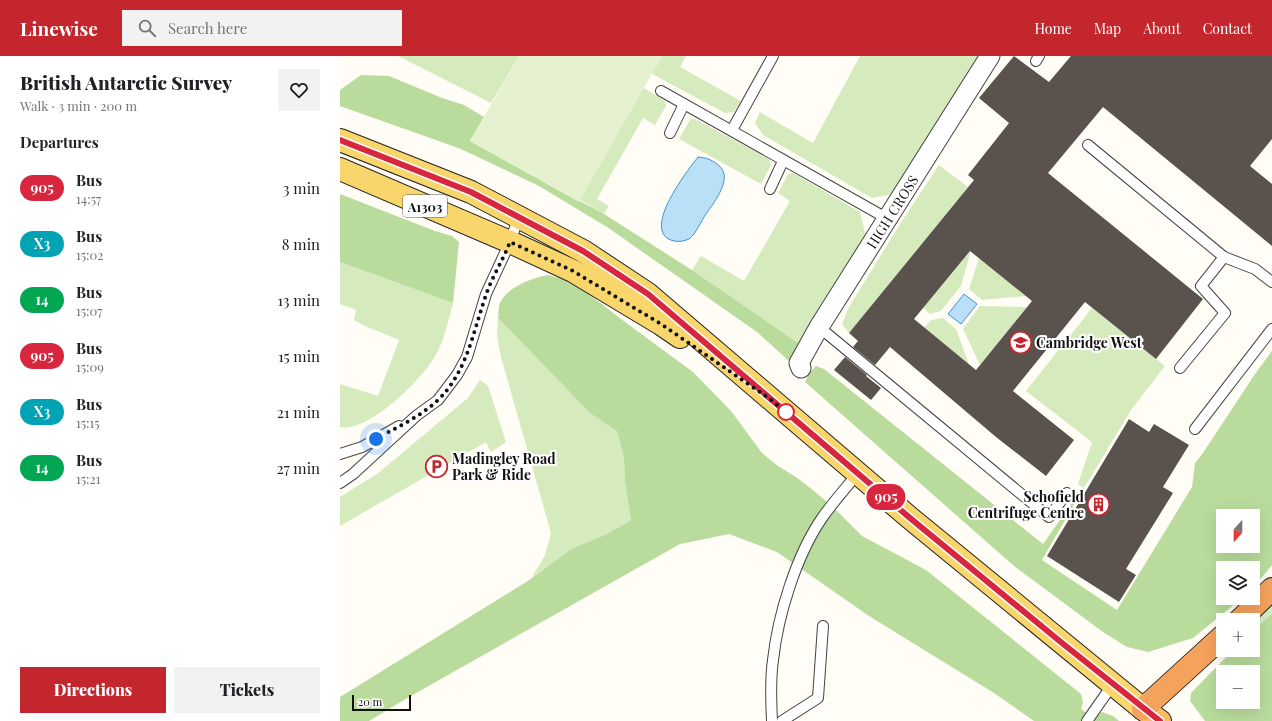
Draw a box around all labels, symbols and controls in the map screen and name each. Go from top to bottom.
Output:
search box [122,10,402,46]
text: Linewise [20,15,98,41]
icon: search [136,17,158,39]
text: Search here [168,18,247,38]
text: Home [1034,19,1072,38]
text: Map [1094,19,1121,38]
text: About [1143,19,1181,38]
text: Contact [1203,19,1252,38]
text: British Antarctic Survey [20,69,232,95]
button: heart [278,69,320,111]
text: Walk · 3 min · 200 m [20,97,137,114]
text: Departures [20,132,99,152]
text: Bus [76,170,102,190]
street label: HIGH CROSS [862,171,922,252]
text: 905 [30,178,54,197]
text: 3 min [283,178,320,198]
text: 14:57 [76,190,101,207]
road number: A1303 [403,195,447,217]
text: Bus [76,226,102,246]
text: X3 [34,234,50,253]
text: 8 min [282,234,320,254]
text: 15:02 [76,246,104,263]
text: Bus [76,282,102,302]
text: 14 [36,290,48,309]
text: 13 min [278,290,320,310]
text: 15:07 [76,302,103,319]
school or university icon: Cambridge West [1007,329,1033,355]
place label: Cambridge West [1036,333,1142,352]
text: Bus [76,338,102,358]
text: 905 [30,346,54,365]
text: 15 min [278,346,320,366]
text: 15:09 [76,358,104,375]
text: Bus [76,394,102,414]
text: X3 [34,402,50,421]
text: 21 min [277,402,320,422]
unlabelled marker [777,403,795,421]
text: 15:15 [76,414,100,431]
your location [366,429,386,449]
place label: Madingley Road Park & Ride [452,449,556,484]
text: Bus [76,450,102,470]
parking icon: Madingley Road Park & Ride [423,453,449,479]
text: 14 [36,458,48,477]
text: 27 min [276,458,320,478]
text: 15:21 [76,470,101,487]
line badge: 905 [863,484,909,510]
text: 905 [874,487,898,506]
place label: Schofield Centrifuge Centre [968,487,1085,522]
building icon: Schofield Centrifuge Centre [1086,491,1112,517]
north arrow [1216,509,1260,553]
map controls [1216,509,1260,709]
button: layers [1216,561,1260,605]
button: + [1216,613,1260,657]
button: − [1216,665,1260,709]
button: Directions [20,667,166,713]
button: Tickets [174,667,320,713]
scale bar [352,693,411,712]
text: 20 m [358,694,382,709]

